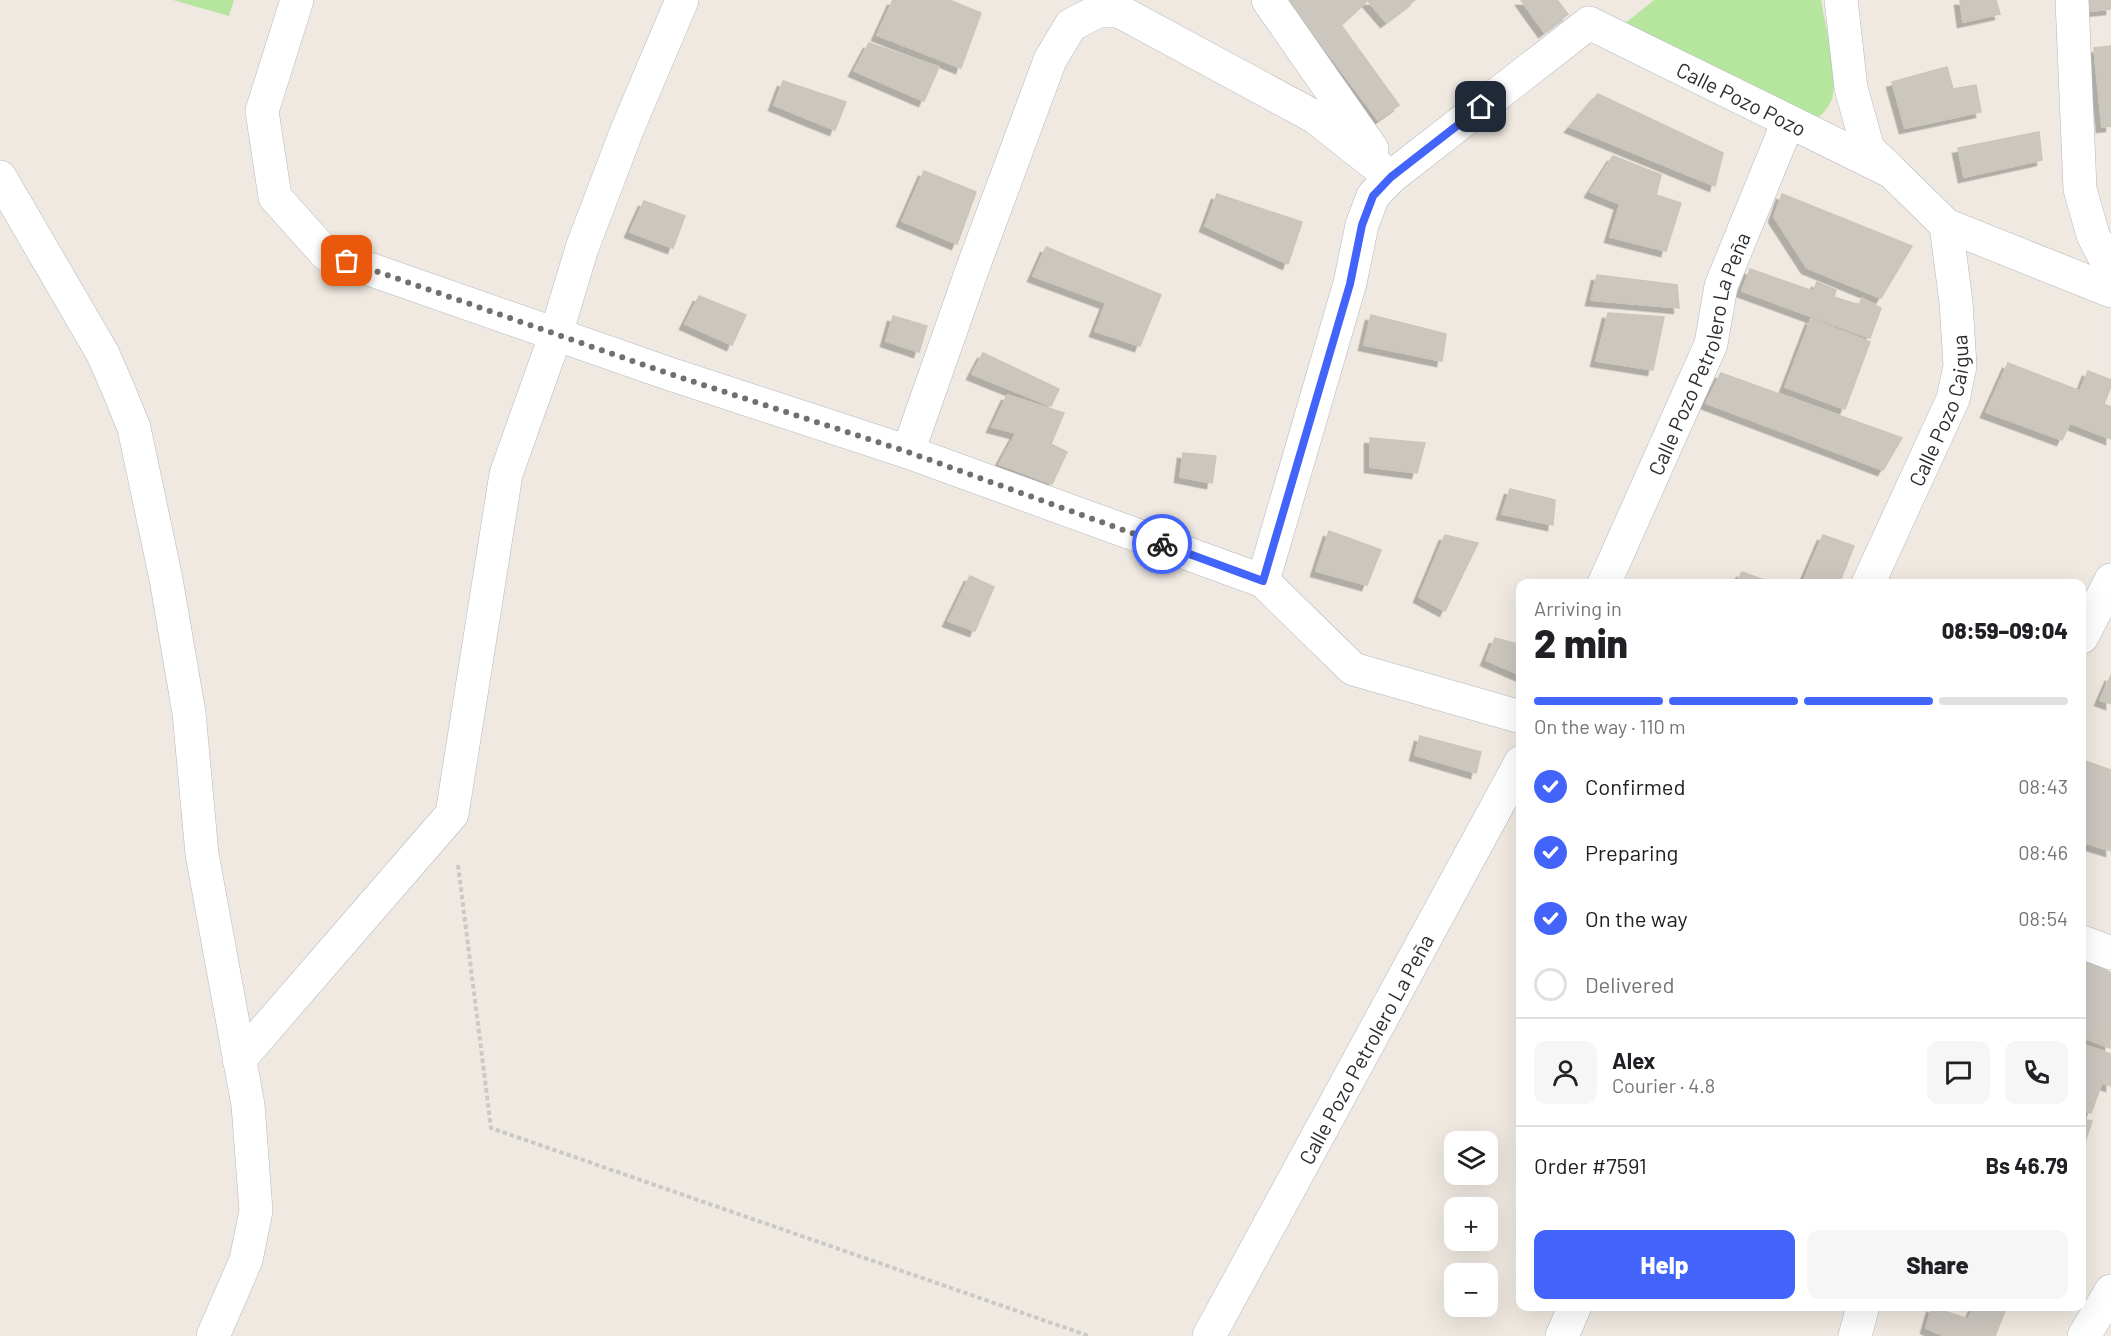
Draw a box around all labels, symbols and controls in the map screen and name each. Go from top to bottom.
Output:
street label: Calle Pozo Pozo [1673,56,1811,141]
pin [1455,81,1506,132]
icon: home [1464,90,1497,123]
street label: Calle Pozo Petrolero La Peña [1642,228,1754,479]
pin [321,235,372,286]
icon: bag [330,244,363,277]
street label: Calle Pozo Caigua [1902,334,1973,490]
courier [1132,514,1192,574]
icon: bike [1146,528,1179,561]
text: Arriving in [1534,596,1622,620]
text: 08:59–09:04 [1942,617,2068,643]
text: 2 min [1534,619,1628,666]
text: On the way · 110 m [1534,714,1685,738]
icon: check [1534,770,1567,803]
text: Confirmed [1585,773,1685,799]
text: 08:43 [2018,774,2068,798]
icon: check [1534,836,1567,869]
text: Preparing [1585,839,1678,865]
text: 08:46 [2018,840,2068,864]
icon: check [1534,902,1567,935]
text: On the way [1585,905,1688,931]
text: 08:54 [2018,906,2068,930]
street label: Calle Pozo Petrolero La Peña [1293,929,1438,1168]
text: Delivered [1585,971,1674,997]
button: person [1534,1041,1597,1104]
button: chat [1927,1041,1990,1104]
button: phone [2005,1041,2068,1104]
text: Alex [1612,1047,1655,1073]
text: Courier · 4.8 [1612,1073,1715,1097]
map controls [1444,1131,1498,1317]
button: layers [1444,1131,1498,1185]
text: Order #7591 [1534,1152,1647,1178]
text: Bs 46.79 [1985,1152,2068,1178]
button: + [1444,1197,1498,1251]
button: Help [1534,1230,1795,1299]
button: Share [1807,1230,2068,1299]
button: − [1444,1263,1498,1317]

